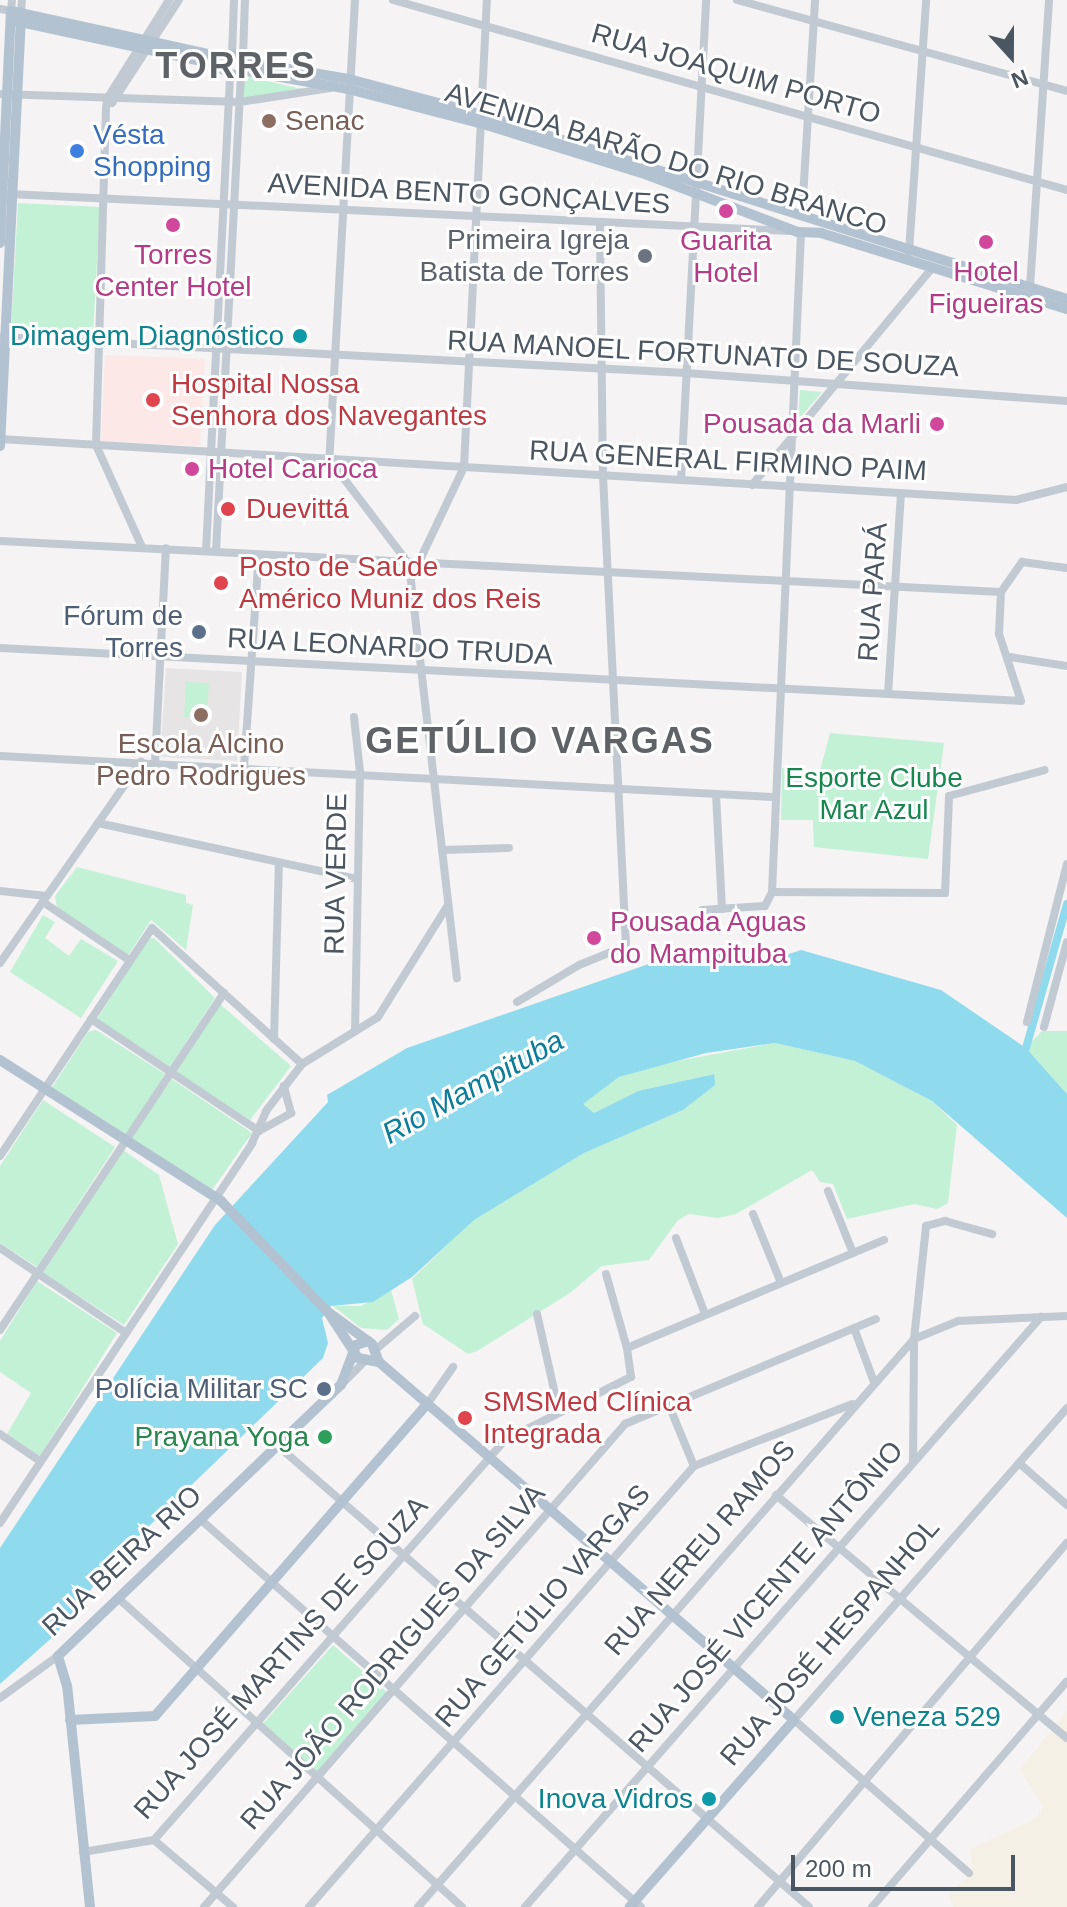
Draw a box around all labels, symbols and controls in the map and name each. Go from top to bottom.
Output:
street label: RUA JOAQUIM PORTO [587,16,885,132]
north arrow [971,16,1051,96]
district label: TORRES [155,44,317,88]
text: N [1008,64,1032,93]
street label: AVENIDA BARÃO DO RIO BRANCO [440,75,892,243]
place label: Senac [285,104,364,138]
marker: Senac [260,112,278,130]
place label: Vésta Shopping [93,118,211,184]
marker: Vésta Shopping [68,142,86,160]
street label: AVENIDA BENTO GONÇALVES [266,167,672,221]
marker: Guarita Hotel [717,202,735,220]
marker: Torres Center Hotel [164,216,182,234]
place label: Primeira Igreja Batista de Torres [419,223,629,289]
place label: Guarita Hotel [680,224,772,290]
marker: Hotel Figueiras [977,233,995,251]
place label: Torres Center Hotel [94,238,252,304]
marker: Primeira Igreja Batista de Torres [636,247,654,265]
place label: Hotel Figueiras [928,255,1044,321]
place label: Dimagem Diagnóstico [10,319,284,353]
street label: RUA MANOEL FORTUNATO DE SOUZA [445,324,961,384]
marker: Dimagem Diagnóstico [291,327,309,345]
place label: Hospital Nossa Senhora dos Navegantes [171,367,487,433]
marker: Hospital Nossa Senhora dos Navegantes [142,389,164,411]
place label: Pousada da Marli [703,407,921,441]
marker: Pousada da Marli [928,415,946,433]
street label: RUA GENERAL FIRMINO PAIM [527,434,929,488]
place label: Hotel Carioca [208,452,378,486]
marker: Hotel Carioca [183,460,201,478]
place label: Duevittá [246,492,349,526]
marker: Duevittá [217,498,239,520]
street label: RUA PARÁ [851,520,895,664]
place label: Posto de Saúde Américo Muniz dos Reis [239,550,541,616]
marker: Posto de Saúde Américo Muniz dos Reis [210,572,232,594]
place label: Fórum de Torres [63,599,183,665]
street label: RUA LEONARDO TRUDA [225,622,555,672]
marker: Fórum de Torres [190,623,208,641]
marker: Escola Alcino Pedro Rodrigues [192,706,210,724]
district label: GETÚLIO VARGAS [365,719,715,763]
place label: Escola Alcino Pedro Rodrigues [96,727,306,793]
park label: Esporte Clube Mar Azul [785,761,963,827]
street label: RUA VERDE [318,792,354,956]
place label: Pousada Aguas do Mampituba [610,905,808,971]
marker: Pousada Aguas do Mampituba [585,929,603,947]
water label: Rio Mampituba [376,1022,570,1152]
place label: Polícia Militar SC [95,1372,308,1406]
marker: Polícia Militar SC [315,1380,333,1398]
place label: SMSMed Clínica Integrada [483,1385,692,1451]
marker: SMSMed Clínica Integrada [454,1407,476,1429]
place label: Prayana Yoga [134,1420,309,1454]
marker: Prayana Yoga [316,1428,334,1446]
street label: RUA NEREU RAMOS [597,1433,803,1663]
street label: RUA JOSÉ VICENTE ANTÔNIO [621,1433,911,1761]
street label: RUA JOÃO RODRIGUES DA SILVA [233,1476,553,1838]
street label: RUA GETÚLIO VARGAS [428,1477,658,1735]
street label: RUA BEIRA RIO [34,1478,210,1644]
street label: RUA JOSÉ MARTINS DE SOUZA [127,1489,435,1827]
street label: RUA JOSÉ HESPANHOL [713,1511,947,1773]
place label: Veneza 529 [853,1700,1001,1734]
marker: Veneza 529 [828,1708,846,1726]
place label: Inova Vidros [538,1782,693,1816]
marker: Inova Vidros [700,1790,718,1808]
scale bar [795,1839,1019,1889]
text: 200 m [805,1855,872,1882]

